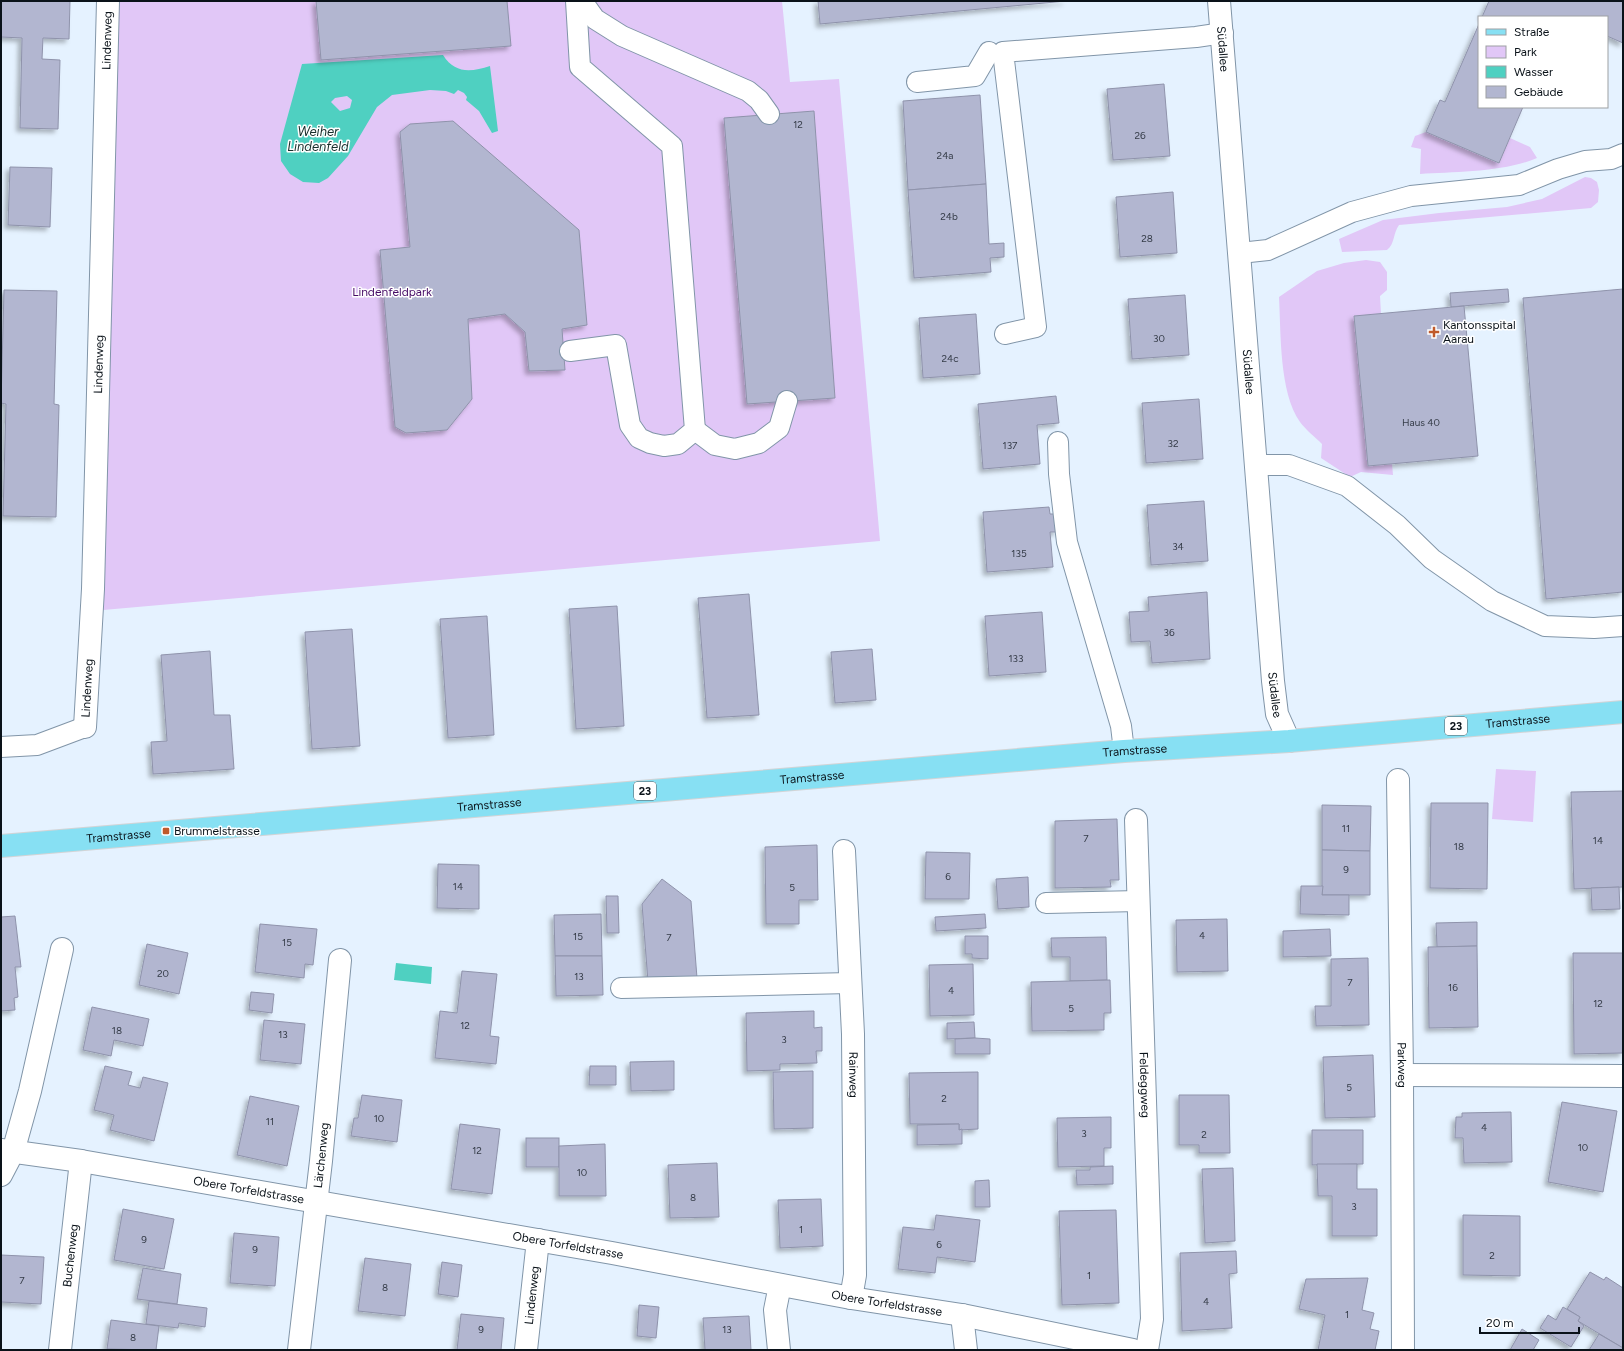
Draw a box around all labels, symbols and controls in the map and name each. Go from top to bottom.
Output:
street label: Lindenweg [99,11,115,70]
legend [1478,16,1608,108]
text: Straße [1514,25,1550,39]
street label: Südallee [1214,26,1232,73]
text: Park [1514,45,1537,59]
text: Wasser [1514,65,1553,79]
text: Gebäude [1514,85,1564,99]
house number: 12 [793,118,803,131]
water label: Weiher Lindenfeld [287,124,349,154]
house number: 26 [1134,129,1146,142]
house number: 24a [937,149,953,162]
house number: 24b [940,210,958,223]
house number: 28 [1141,232,1153,245]
park label: Lindenfeldpark [352,285,432,299]
place label: Kantonsspital Aarau [1443,318,1516,346]
marker: Kantonsspital Aarau [1428,326,1440,338]
house number: 30 [1153,332,1165,345]
street label: Lindenweg [91,335,106,394]
street label: Südallee [1240,349,1257,396]
house number: 24c [941,352,959,365]
house number: Haus 40 [1402,416,1440,429]
house number: 32 [1167,437,1179,450]
house number: 137 [1003,439,1018,452]
house number: 34 [1172,540,1184,553]
house number: 135 [1011,547,1027,560]
house number: 36 [1163,626,1175,639]
house number: 133 [1008,652,1024,665]
street label: Lindenweg [79,658,96,718]
street label: Südallee [1265,672,1285,720]
street label: Tramstrasse [1485,711,1551,731]
road number: 23 [1445,717,1467,735]
street label: Tramstrasse [1102,741,1168,760]
street label: Tramstrasse [779,768,845,787]
road number: 23 [634,782,656,800]
street label: Tramstrasse [456,795,522,814]
house number: 11 [1342,822,1350,835]
place label: Brummelstrasse [174,824,260,838]
street label: Tramstrasse [86,826,152,846]
marker: Brummelstrasse [161,826,171,836]
house number: 7 [1083,832,1089,845]
house number: 14 [1593,834,1603,847]
house number: 18 [1454,840,1464,853]
house number: 9 [1343,863,1349,876]
house number: 6 [945,870,951,883]
house number: 14 [453,880,463,893]
house number: 5 [789,881,795,894]
house number: 4 [1199,929,1205,942]
house number: 15 [573,930,583,943]
house number: 7 [666,931,672,944]
house number: 15 [282,936,292,949]
house number: 20 [157,967,169,980]
house number: 13 [574,970,584,983]
house number: 7 [1347,976,1353,989]
house number: 16 [1448,981,1458,994]
house number: 4 [948,984,954,997]
house number: 12 [1593,997,1603,1010]
house number: 5 [1068,1002,1074,1015]
house number: 12 [460,1019,470,1032]
house number: 18 [112,1024,122,1037]
house number: 13 [278,1028,288,1041]
house number: 3 [781,1033,787,1046]
street label: Parkweg [1395,1042,1409,1088]
street label: Rainweg [846,1052,861,1098]
street label: Feldeggweg [1136,1052,1153,1118]
house number: 5 [1346,1081,1352,1094]
house number: 2 [941,1092,947,1105]
house number: 10 [374,1112,384,1125]
house number: 11 [266,1115,274,1128]
house number: 4 [1481,1121,1487,1134]
street label: Lärchenweg [311,1122,332,1189]
house number: 3 [1081,1127,1087,1140]
house number: 2 [1201,1128,1207,1141]
house number: 10 [1578,1141,1588,1154]
house number: 12 [472,1144,482,1157]
house number: 10 [577,1166,587,1179]
street label: Obere Torfeldstrasse [192,1174,306,1207]
house number: 8 [690,1191,696,1204]
house number: 3 [1351,1200,1357,1213]
street label: Buchenweg [60,1223,81,1288]
house number: 1 [799,1223,803,1236]
street label: Obere Torfeldstrasse [512,1229,625,1262]
house number: 9 [141,1233,147,1246]
house number: 6 [936,1238,942,1251]
house number: 9 [252,1243,258,1256]
house number: 2 [1489,1249,1495,1262]
street label: Lindenweg [522,1265,542,1325]
house number: 1 [1087,1269,1091,1282]
house number: 7 [19,1274,25,1287]
house number: 8 [382,1281,388,1294]
street label: Obere Torfeldstrasse [830,1287,944,1319]
house number: 4 [1203,1295,1209,1308]
house number: 1 [1345,1308,1349,1321]
scale bar [1480,1309,1579,1335]
text: 20 m [1486,1316,1514,1330]
house number: 9 [478,1323,484,1336]
house number: 13 [722,1323,732,1336]
house number: 8 [130,1331,136,1344]

